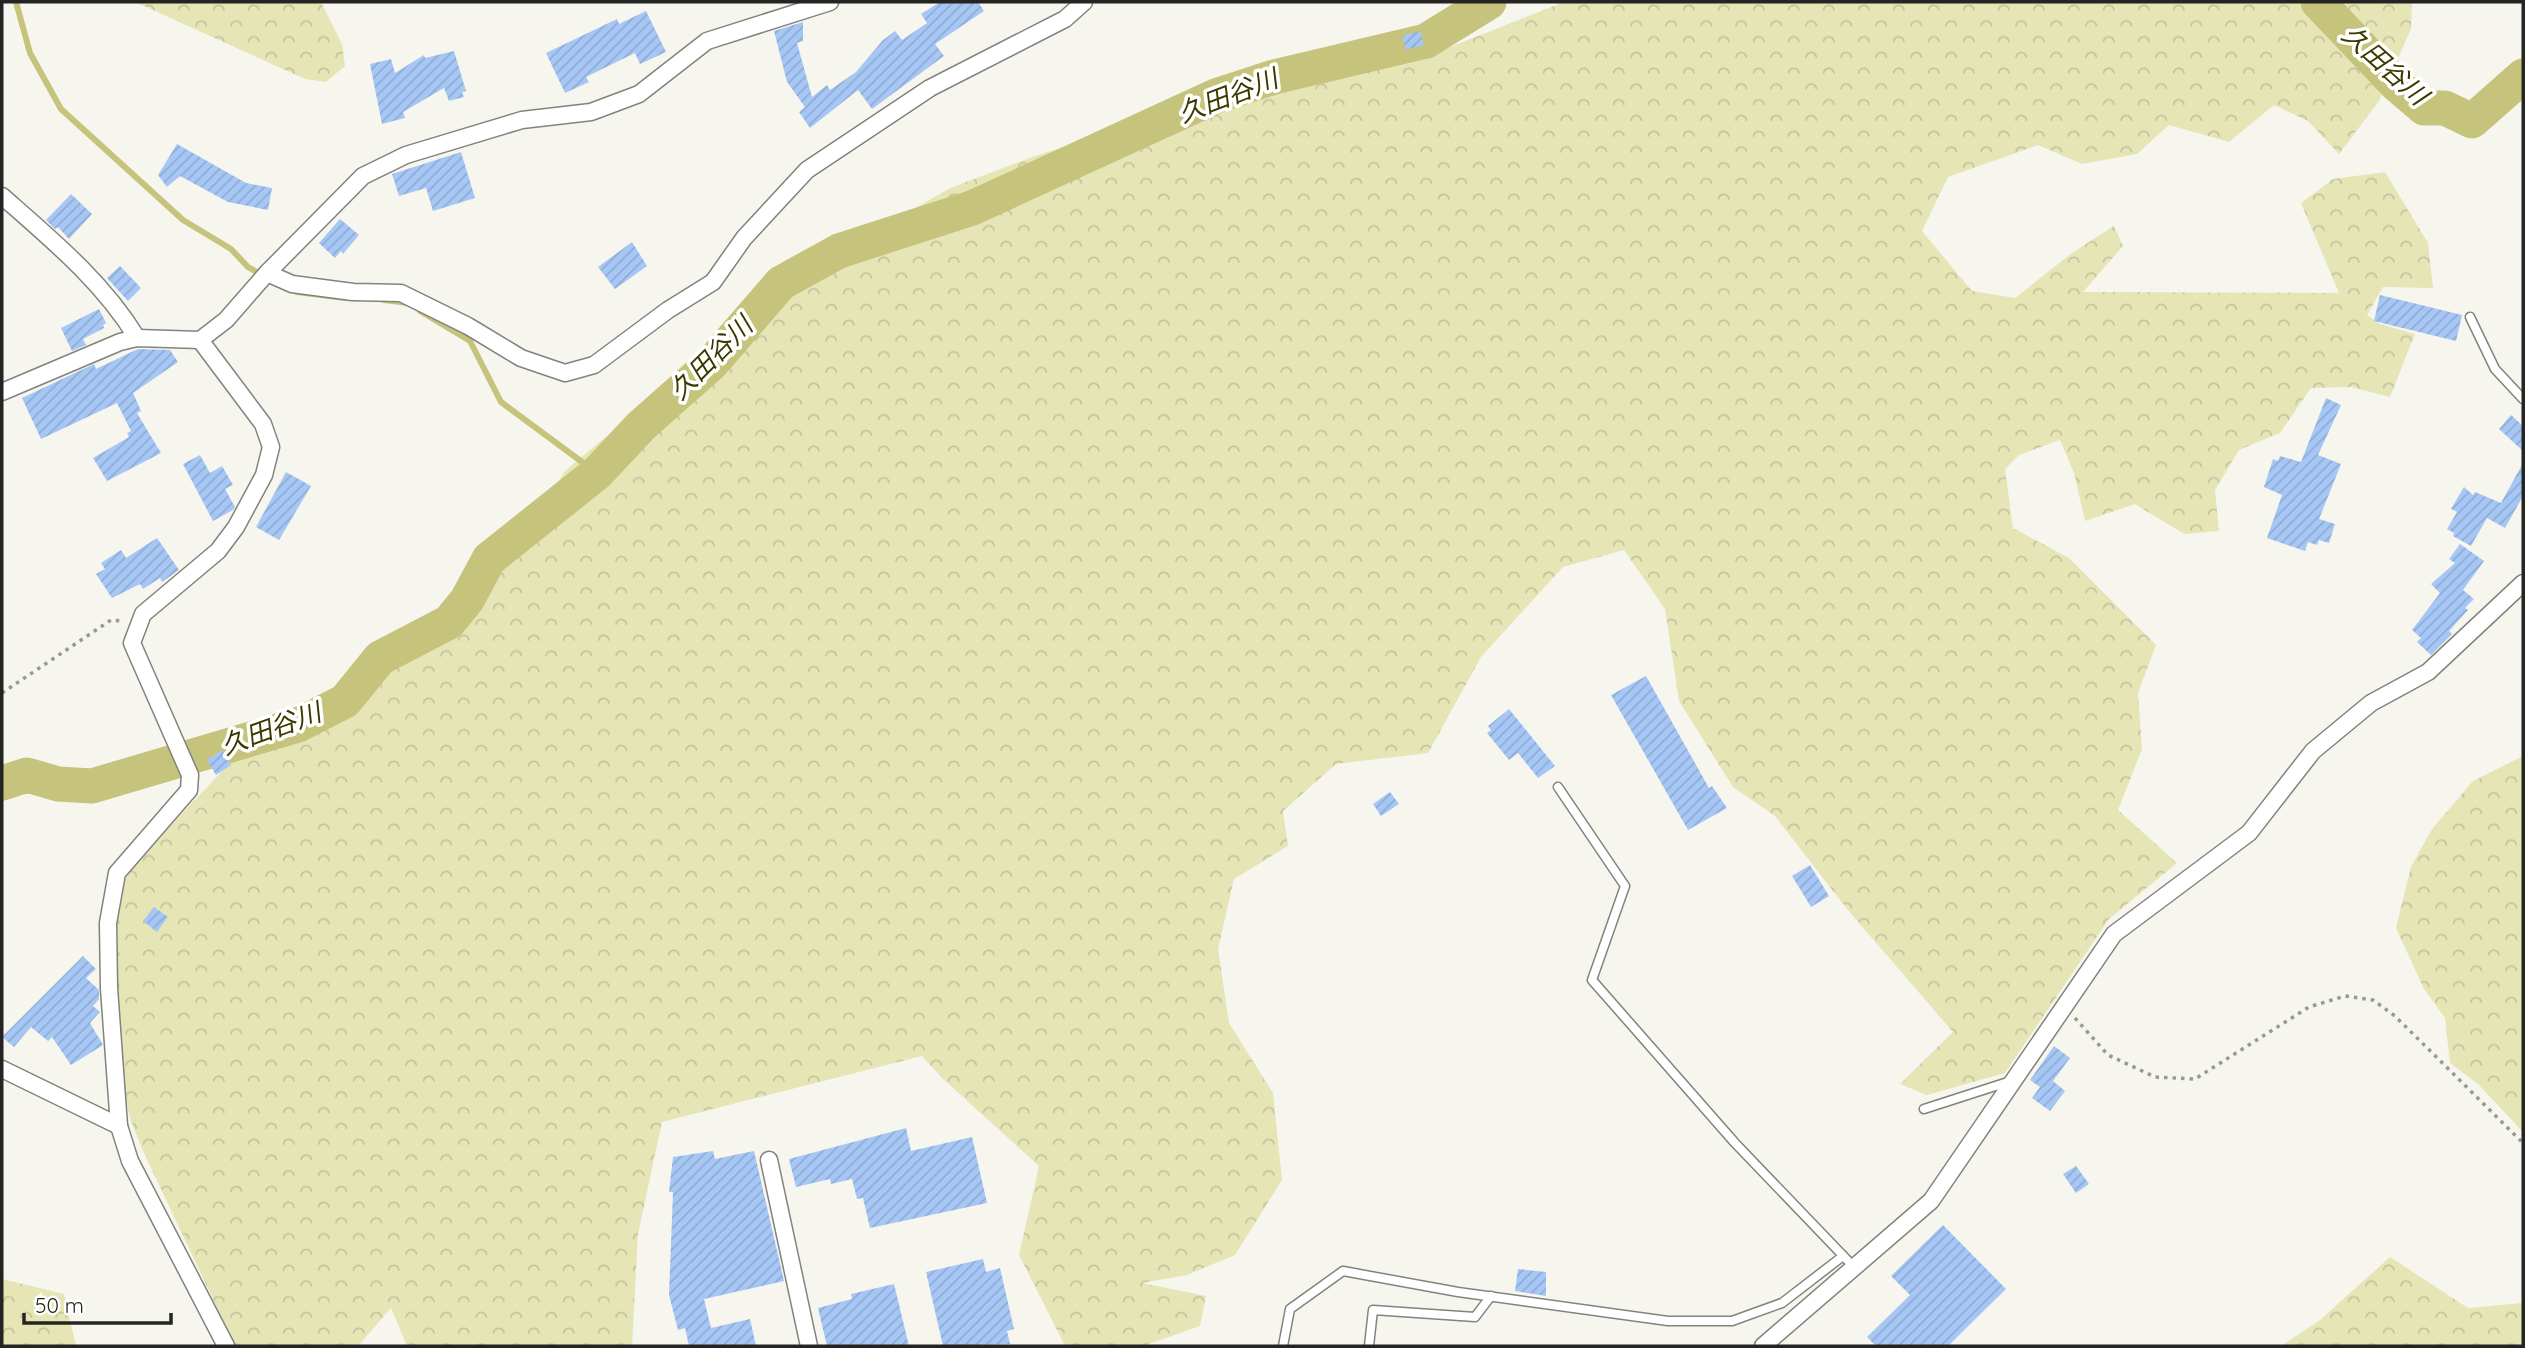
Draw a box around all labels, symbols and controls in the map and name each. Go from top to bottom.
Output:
water label: 久田谷川 [2336,18,2437,114]
water label: 久田谷川 [1173,60,1285,130]
water label: 久田谷川 [662,307,761,406]
water label: 久田谷川 [216,694,328,762]
scale bar [24,1282,172,1326]
text: 50 m [35,1292,84,1318]

